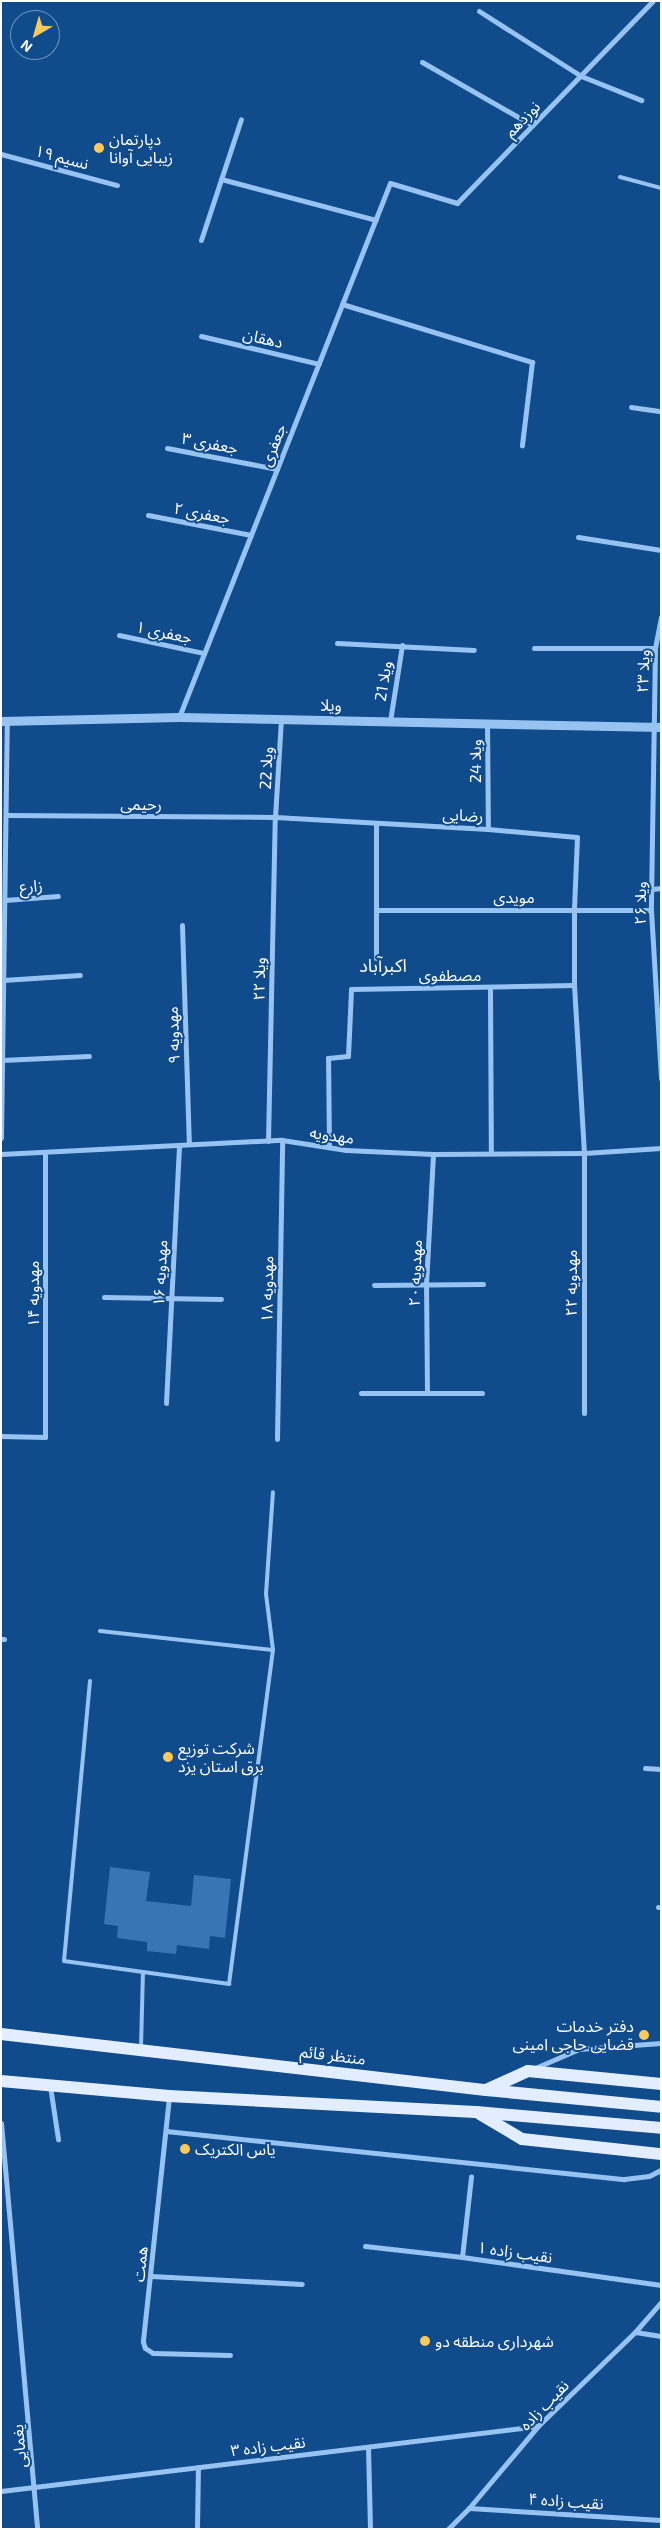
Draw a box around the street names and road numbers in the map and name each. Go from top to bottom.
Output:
street label: نوزدهم [500,97,544,141]
street label: نسیم ۱۹ [33,141,91,173]
street label: دهقان [241,324,285,352]
street label: جعفری [256,421,290,469]
street label: جعفری ۳ [180,428,240,458]
street label: جعفری ۲ [172,498,232,528]
street label: جعفری ۱ [134,617,194,647]
street label: ویلا ۲۳ [633,649,653,693]
street label: ویلا 21 [370,660,396,702]
street label: ویلا [320,695,342,715]
street label: ویلا 24 [465,739,485,783]
street label: ویلا 22 [255,746,277,790]
street label: رحیمی [120,794,162,814]
street label: رضایی [442,804,484,826]
street label: زارع [19,876,43,896]
street label: ویلا ۲۶ [630,881,650,925]
street label: مویدی [493,887,535,907]
street label: ویلا ۲۲ [249,957,269,1001]
street label: مصطفوی [419,965,481,985]
street label: مهدویه ۹ [162,1006,184,1064]
street label: مهدویه [309,1122,355,1148]
street label: مهدویه ۱۶ [149,1239,171,1307]
street label: مهدویه ۲۰ [404,1239,426,1307]
street label: مهدویه ۲۲ [561,1250,581,1316]
street label: مهدویه ۱۸ [257,1256,277,1322]
street label: مهدویه ۱۴ [23,1261,43,1327]
street label: منتظر قائم [299,2041,367,2069]
street label: نقیب زاده ۱ [476,2237,554,2267]
street label: همت [129,2245,151,2283]
street label: نقیب زاده [515,2376,573,2434]
street label: یغمایی [8,2423,30,2469]
street label: نقیب زاده ۳ [229,2432,307,2460]
street label: نقیب زاده ۴ [528,2489,604,2513]

